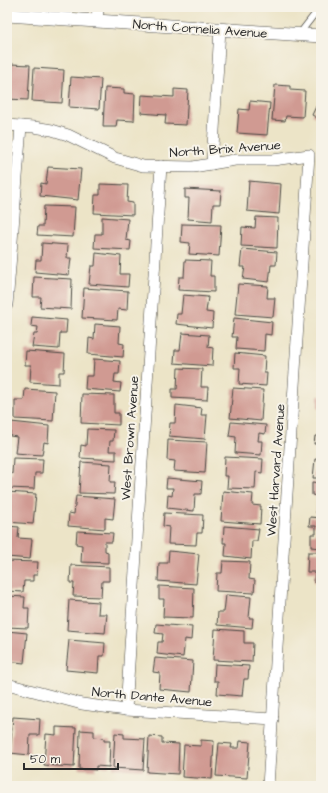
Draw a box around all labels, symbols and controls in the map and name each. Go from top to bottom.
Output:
street label: North Cornelia Avenue [132,15,268,43]
street label: North Brix Avenue [169,136,281,162]
street label: West Brown Avenue [117,375,143,501]
street label: West Harvard Avenue [262,403,290,537]
street label: North Dante Avenue [91,683,213,711]
scale bar [24,745,118,771]
text: 50 m [30,751,61,768]

